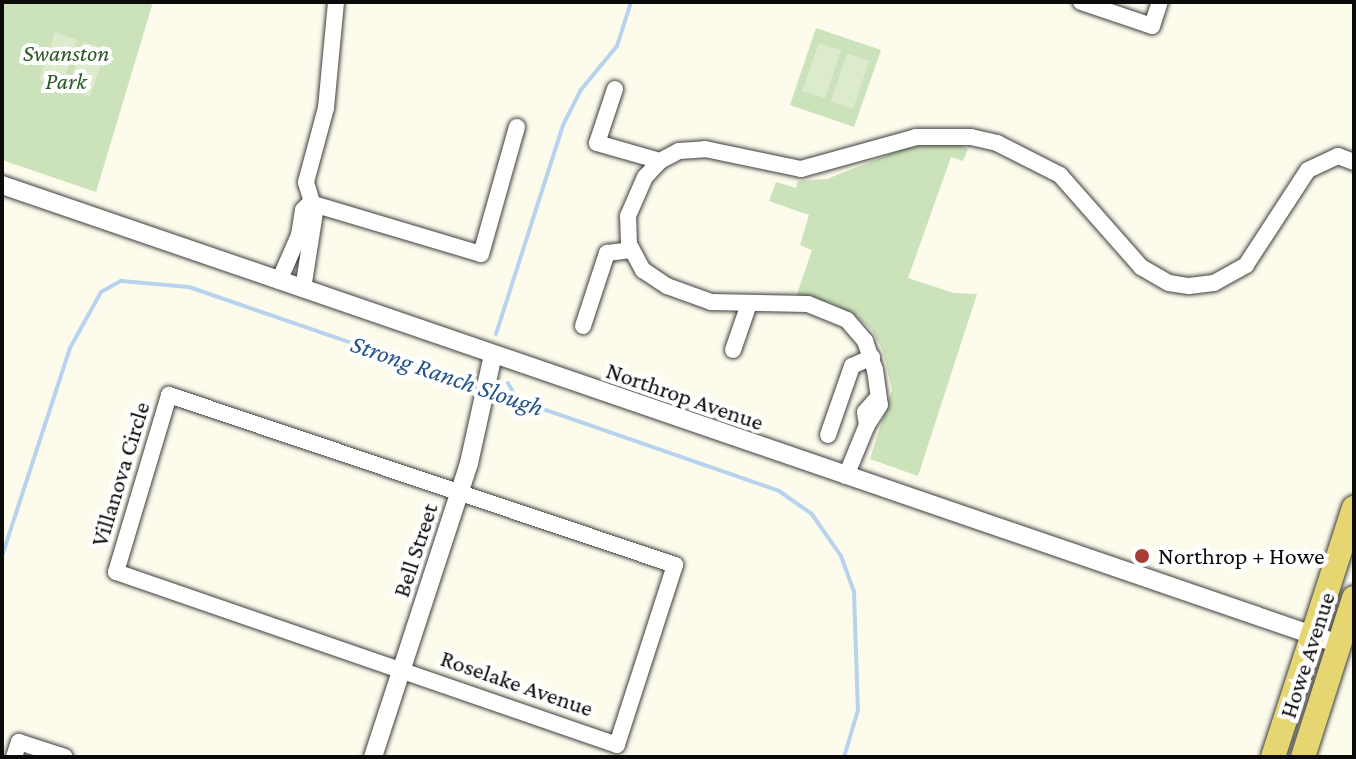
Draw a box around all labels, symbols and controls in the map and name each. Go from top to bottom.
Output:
park label: Swanston Park [23,39,109,95]
water label: Strong Ranch Slough [347,328,547,424]
street label: Northrop Avenue [602,356,768,436]
street label: Villanova Circle [84,398,156,550]
street label: Bell Street [386,499,444,601]
place label: Northrop + Howe [1158,542,1325,570]
marker: Northrop + Howe [1133,547,1151,565]
street label: Howe Avenue [1273,588,1341,722]
street label: Roselake Avenue [437,643,597,723]

